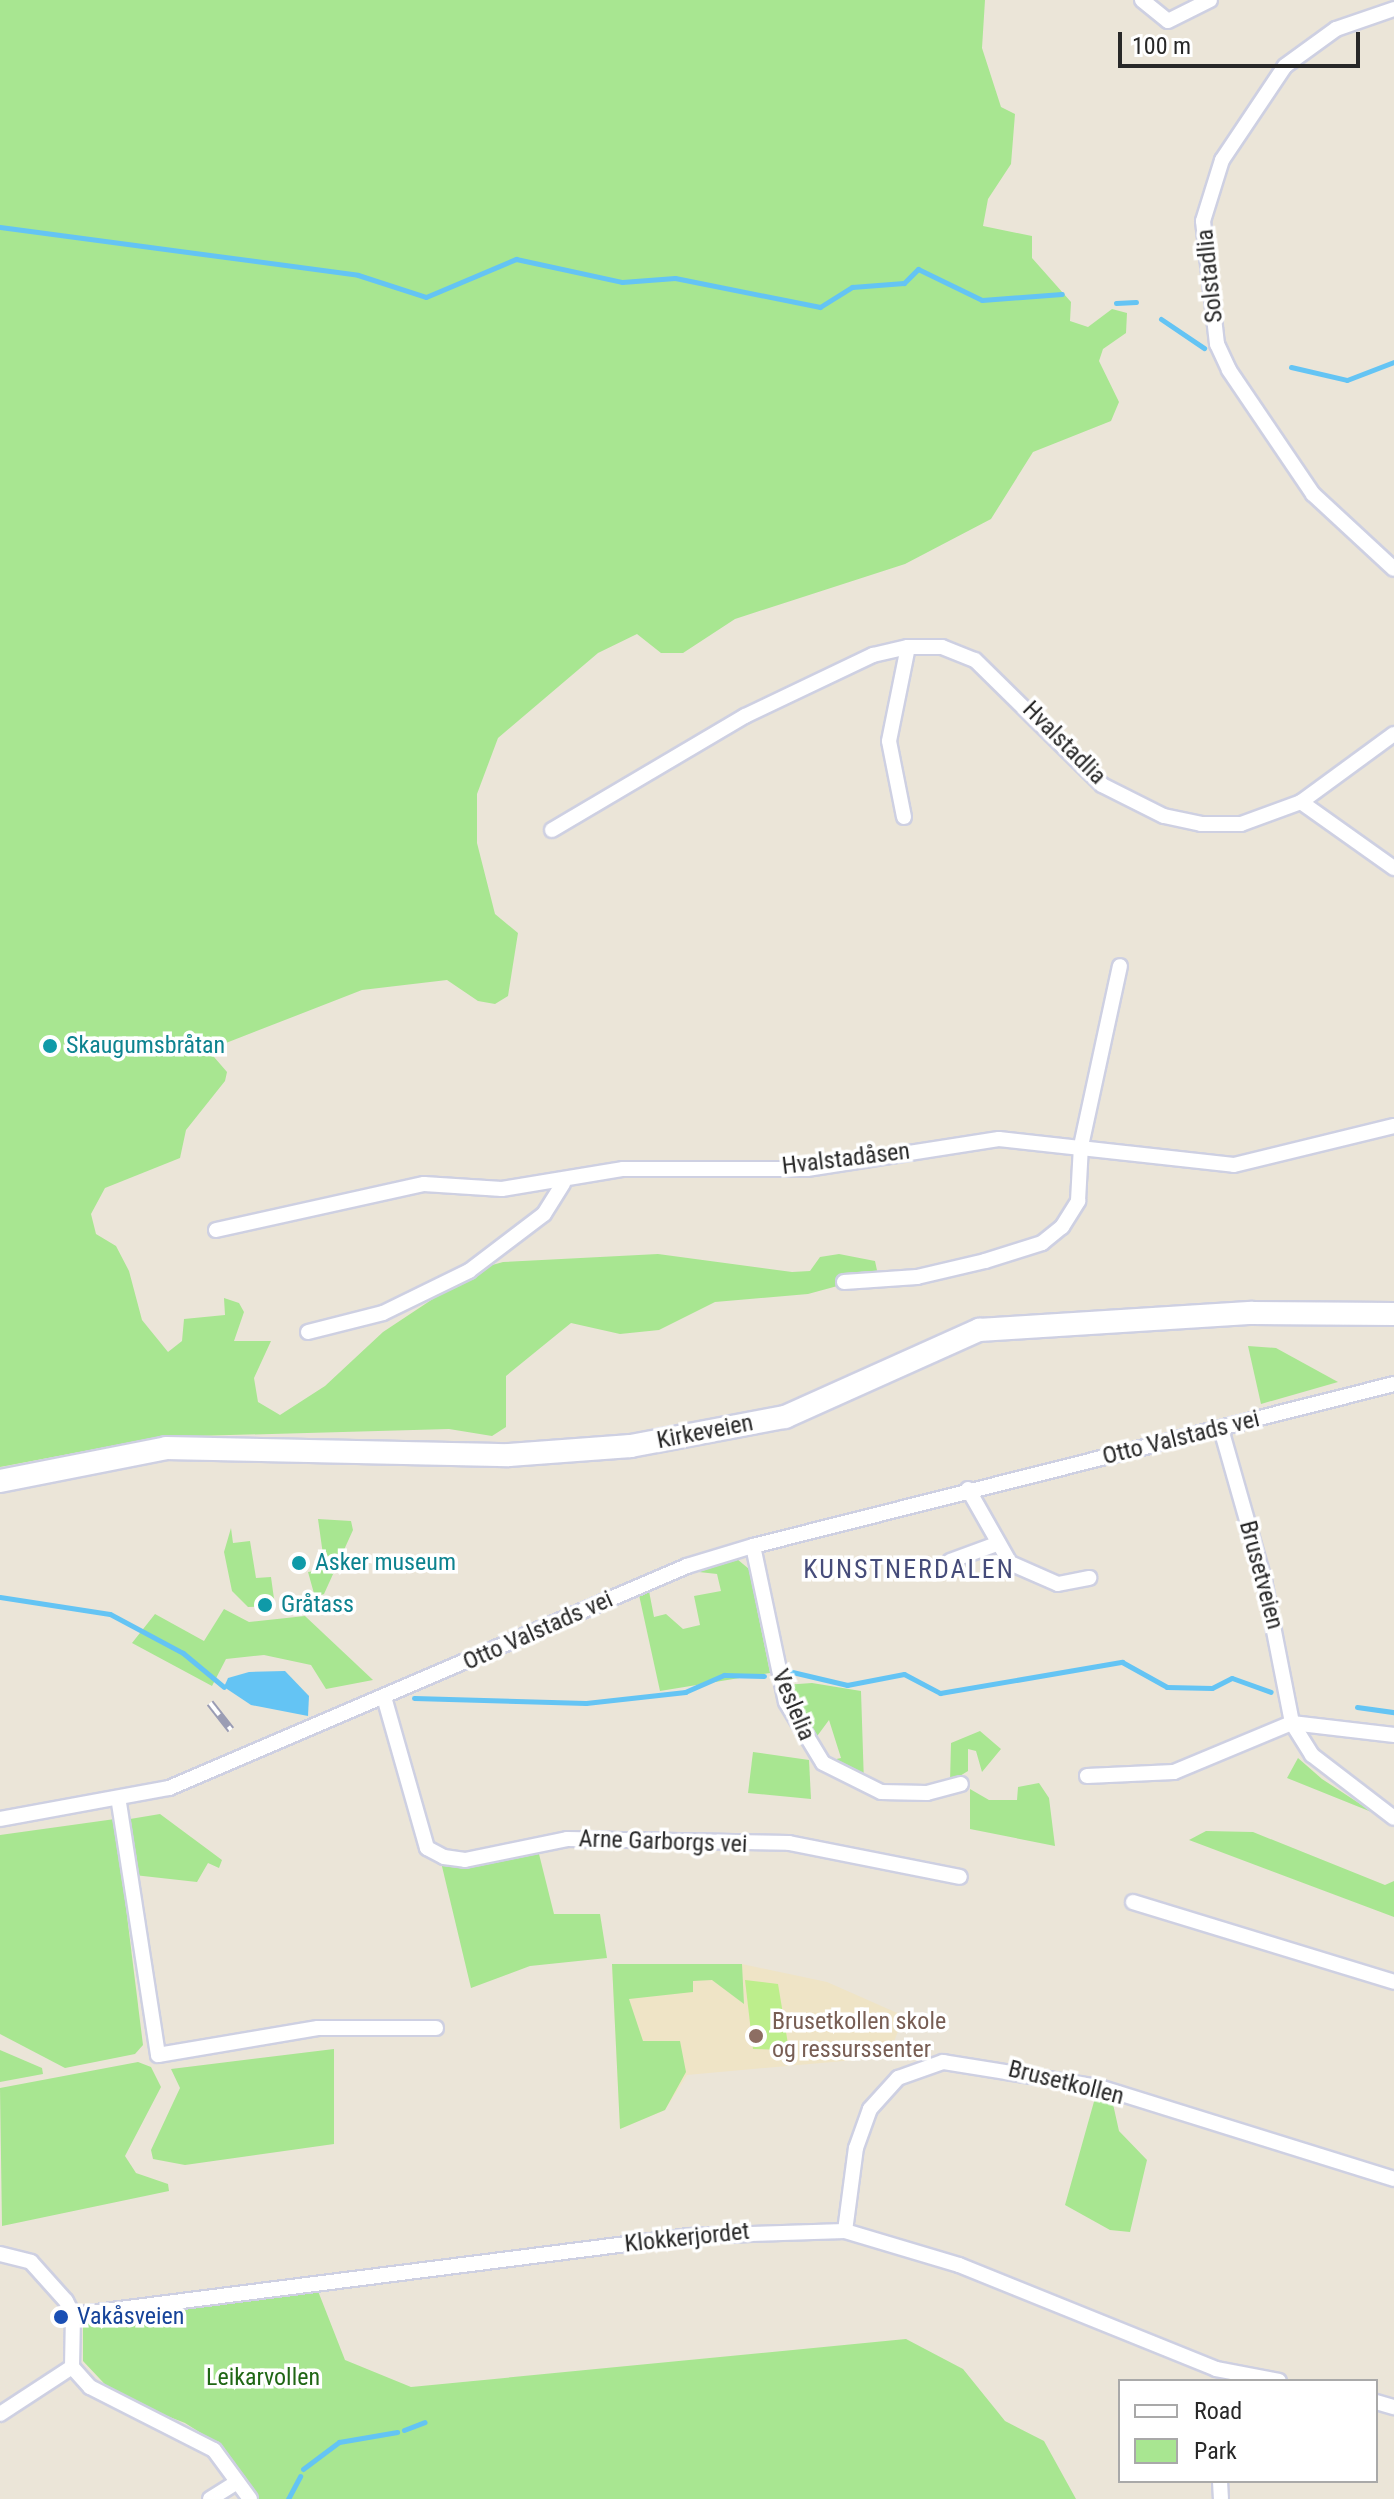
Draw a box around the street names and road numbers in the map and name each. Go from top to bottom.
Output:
street label: Solstadlia [1191,228,1229,324]
street label: Hvalstadlia [1016,695,1112,791]
street label: Hvalstadåsen [780,1137,912,1181]
street label: Otto Valstads vei [1100,1405,1262,1471]
street label: Kirkeveien [654,1409,756,1455]
street label: Brusetveien [1233,1518,1289,1632]
street label: Otto Valstads vei [459,1585,617,1677]
street label: Veslelia [765,1665,821,1745]
street label: Arne Garborgs vei [578,1825,748,1859]
street label: Brusetkollen [1005,2055,1127,2111]
street label: Klokkerjordet [623,2217,751,2259]

